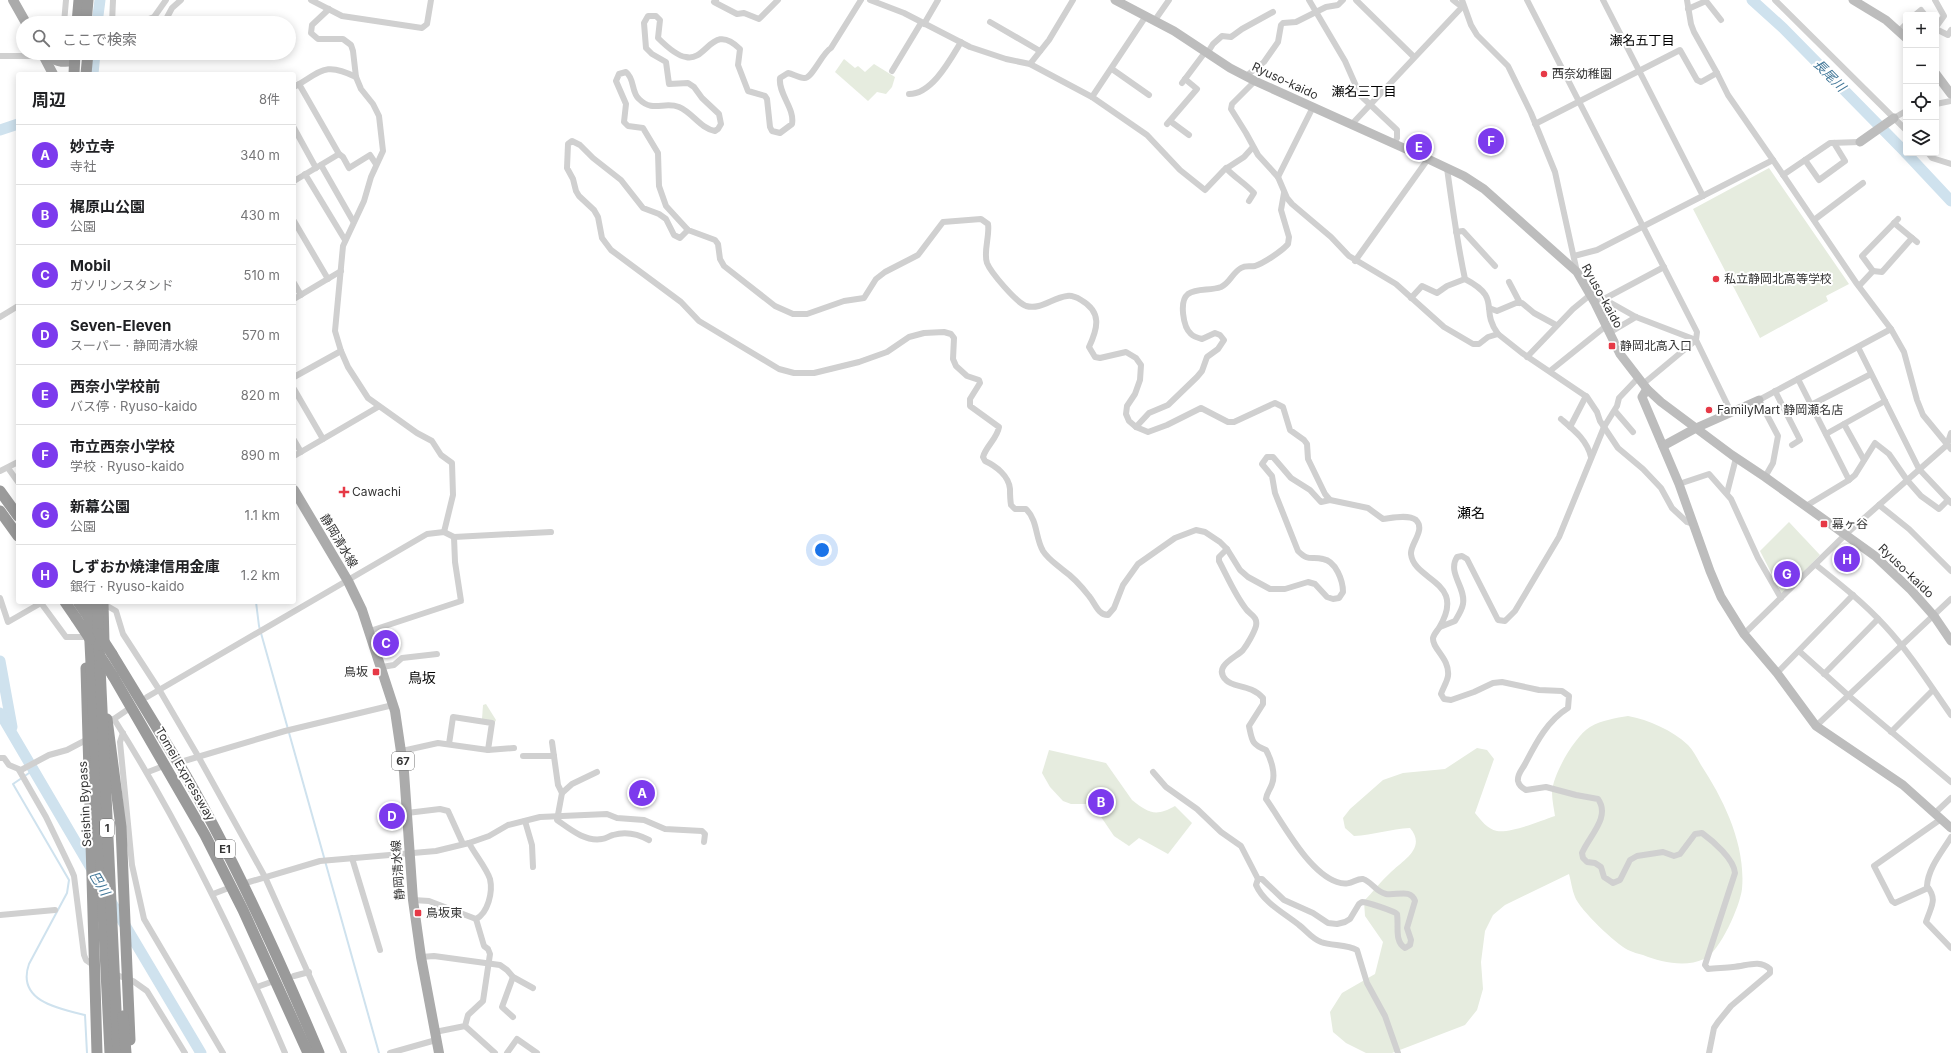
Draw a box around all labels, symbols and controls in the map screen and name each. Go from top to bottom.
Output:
map controls [1903,12,1939,156]
button: + [1903,12,1939,48]
search box [16,16,296,60]
icon: search [30,27,52,49]
text: ここで検索 [62,30,137,49]
district label: 瀬名五丁目 [1609,32,1675,48]
button: − [1903,48,1939,84]
water label: 長尾川 [1811,56,1851,96]
street label: Ryuso-kaido [1250,59,1321,102]
place label: 西奈幼稚園 [1552,66,1612,81]
marker: 西奈幼稚園 [1539,69,1549,79]
district label: 瀬名三丁目 [1331,83,1397,99]
button: locate [1903,84,1939,120]
text: 周辺 [32,90,66,110]
text: 8件 [259,91,280,107]
button: layers [1903,120,1939,156]
pin: F [1478,126,1504,156]
pin: E [1406,132,1432,162]
text: 妙立寺 [70,137,115,156]
text: A [40,147,50,163]
text: 340 m [240,147,280,163]
text: 寺社 [70,158,96,174]
text: 梶原山公園 [70,197,145,216]
text: B [41,207,49,223]
text: 430 m [240,207,280,223]
text: 公園 [70,218,96,234]
text: Mobil [70,256,111,275]
street label: Ryuso-kaido [1579,261,1626,331]
text: C [40,267,50,283]
text: 510 m [244,267,280,283]
place label: 私立静岡北高等学校 [1724,271,1832,286]
marker: 私立静岡北高等学校 [1711,274,1721,284]
text: ガソリンスタンド [70,277,174,293]
text: Seven-Eleven [70,316,171,335]
text: D [40,327,50,343]
text: 570 m [242,327,280,343]
text: スーパー · 静岡清水線 [70,337,198,353]
place label: 静岡北高入口 [1620,338,1692,353]
marker: 静岡北高入口 [1607,341,1617,351]
text: 西奈小学校前 [70,377,160,396]
text: E [41,387,49,403]
text: 820 m [241,387,280,403]
text: バス停 · Ryuso-kaido [70,398,197,414]
place label: FamilyMart 静岡瀬名店 [1717,402,1843,417]
marker: FamilyMart 静岡瀬名店 [1704,405,1714,415]
text: 市立西奈小学校 [70,437,175,456]
text: F [41,447,49,463]
text: 890 m [241,447,280,463]
text: 学校 · Ryuso-kaido [70,458,184,474]
place label: Cawachi [352,484,401,499]
marker: Cawachi [339,487,349,497]
text: 新幕公園 [70,497,130,516]
district label: 瀬名 [1457,504,1485,521]
text: G [40,507,50,523]
text: 1.1 km [245,507,280,523]
street label: 静岡清水線 [318,511,361,570]
place label: 幕ヶ谷 [1832,516,1868,531]
text: 公園 [70,518,96,534]
marker: 幕ヶ谷 [1819,519,1829,529]
your location [812,540,832,560]
street label: Ryuso-kaido [1875,540,1937,601]
pin: H [1834,544,1860,574]
text: しずおか焼津信用金庫 [70,557,220,576]
pin: G [1774,559,1800,589]
text: H [40,567,50,583]
text: 1.2 km [241,567,280,583]
text: 銀行 · Ryuso-kaido [70,578,184,594]
pin: C [373,628,399,658]
place label: 鳥坂 [344,664,368,679]
marker: 鳥坂 [371,667,381,677]
district label: 鳥坂 [408,669,436,686]
street label: Tomei Expressway [152,724,219,824]
road number: 67 [392,752,414,770]
street label: Seishin Bypass [75,761,94,847]
pin: A [629,778,655,808]
pin: B [1088,787,1114,817]
pin: D [379,801,405,831]
road number: 1 [100,819,114,837]
road number: E1 [215,840,235,858]
street label: 静岡清水線 [388,840,407,900]
water label: 巴川 [86,868,115,900]
place label: 鳥坂東 [426,905,462,920]
marker: 鳥坂東 [413,908,423,918]

